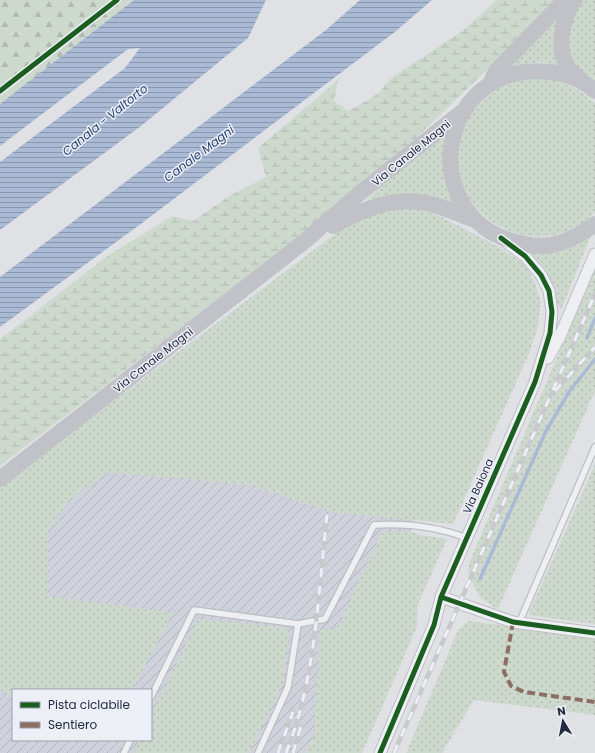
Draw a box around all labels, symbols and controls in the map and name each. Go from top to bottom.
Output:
water label: Canala - Valtorto [58,80,151,159]
street label: Via Canale Magni [368,116,454,190]
water label: Canale Magni [160,121,238,186]
street label: Via Canale Magni [110,324,197,396]
street label: Via Baiona [459,456,497,516]
legend [12,689,152,741]
text: Pista ciclabile [48,696,130,713]
north arrow [543,701,583,741]
text: N [556,703,567,720]
text: Sentiero [48,716,97,733]

